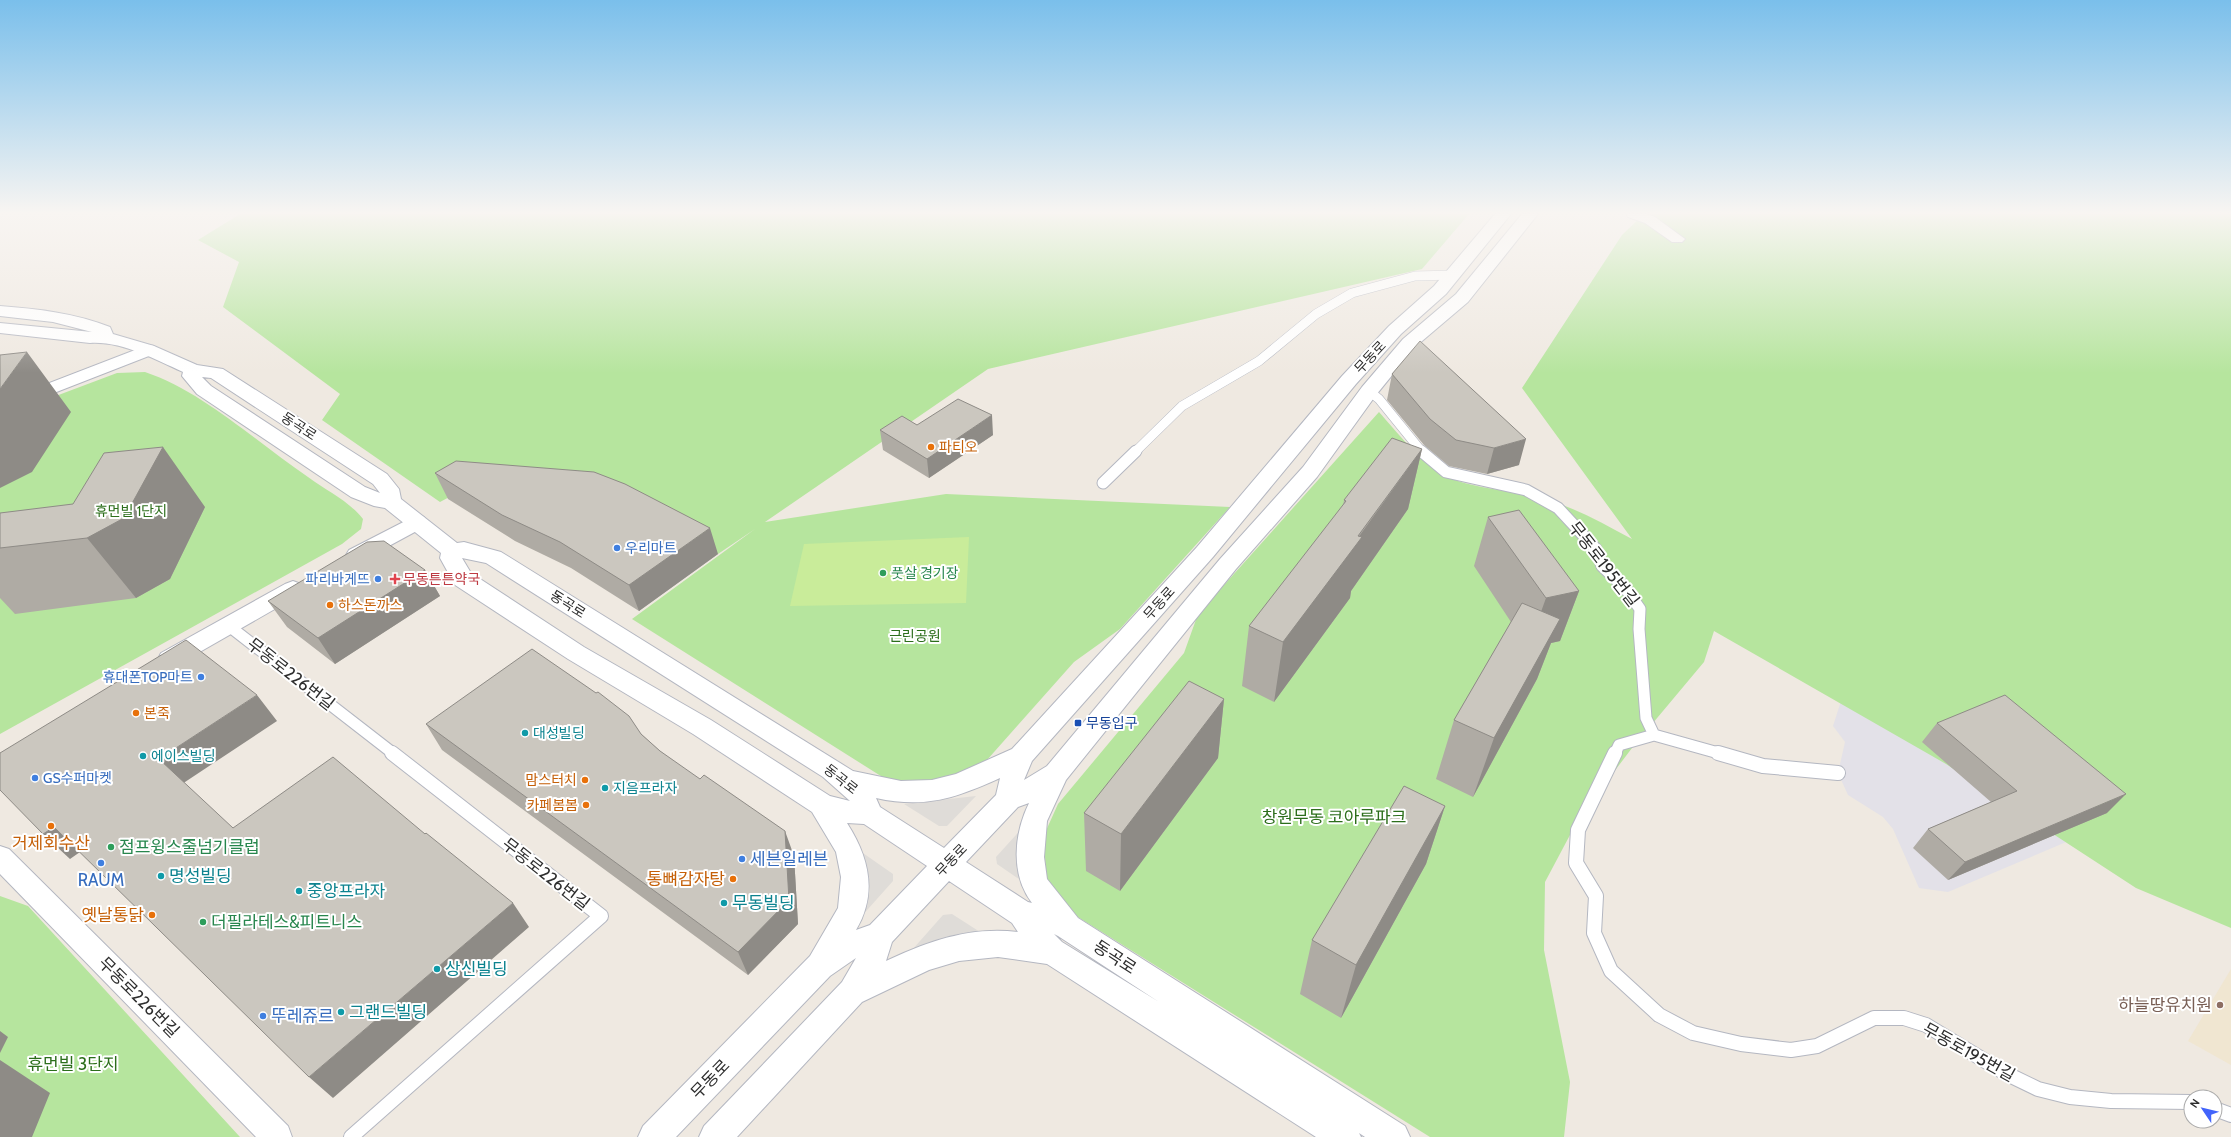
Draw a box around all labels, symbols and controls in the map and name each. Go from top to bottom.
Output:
street label: 무동로 [1350,337,1390,377]
street label: 동곡로 [278,408,320,444]
place label: 파티오 [939,438,978,456]
marker: 파티오 [926,442,936,452]
park label: 휴먼빌 1단지 [95,502,167,520]
street label: 무동로195번길 [1565,517,1643,611]
place label: 우리마트 [625,539,677,557]
marker: 우리마트 [612,543,622,553]
place label: 풋살 경기장 [891,564,959,582]
marker: 풋살 경기장 [878,568,888,578]
place label: 파리바게뜨 [306,570,370,588]
place label: 무동튼튼약국 [403,570,480,588]
marker: 파리바게뜨 [373,574,383,584]
marker: 무동튼튼약국 [390,574,400,584]
street label: 무동로 [1139,583,1179,623]
street label: 동곡로 [547,586,589,622]
place label: 하스돈까스 [338,596,403,614]
marker: 하스돈까스 [325,600,335,610]
park label: 근린공원 [889,627,941,645]
street label: 무동로226번길 [243,634,339,714]
place label: 휴대폰TOP마트 [103,668,193,686]
marker: 휴대폰TOP마트 [196,672,206,682]
place label: 본죽 [144,704,170,722]
marker: 본죽 [131,708,141,718]
place label: 무동입구 [1086,714,1138,732]
marker: 무동입구 [1073,718,1083,728]
place label: 대성빌딩 [533,724,585,742]
marker: 대성빌딩 [520,728,530,738]
place label: 에이스빌딩 [151,747,215,765]
marker: 에이스빌딩 [138,751,148,761]
street label: 동곡로 [820,760,862,798]
place label: GS수퍼마켓 [43,769,112,787]
place label: 맘스터치 [525,771,577,789]
marker: GS수퍼마켓 [30,773,40,783]
marker: 맘스터치 [580,775,590,785]
place label: 지음프라자 [613,779,678,797]
marker: 지음프라자 [600,783,610,793]
place label: 카페봄봄 [526,796,578,814]
marker: 카페봄봄 [581,800,591,810]
park label: 창원무동 코아루파크 [1262,807,1406,827]
marker: 거제회수산 [46,821,56,831]
place label: 거제회수산 [12,833,90,853]
street label: 무동로226번길 [498,834,594,914]
place label: 점프윙스줄넘기클럽 [119,837,260,857]
street label: 무동로 [931,840,971,880]
marker: 점프윙스줄넘기클럽 [106,842,116,852]
place label: 세븐일레븐 [750,849,828,869]
marker: 세븐일레븐 [737,854,747,864]
marker: RAUM [96,858,106,868]
place label: 명성빌딩 [169,866,232,886]
place label: 통뼈감자탕 [647,869,725,889]
place label: RAUM [78,870,124,890]
marker: 명성빌딩 [156,871,166,881]
marker: 통뼈감자탕 [728,874,738,884]
place label: 중앙프라자 [307,881,386,901]
marker: 중앙프라자 [294,886,304,896]
place label: 무동빌딩 [732,893,795,913]
marker: 무동빌딩 [719,898,729,908]
place label: 옛날통닭 [81,905,144,925]
marker: 옛날통닭 [147,910,157,920]
place label: 더필라테스&피트니스 [211,912,362,932]
marker: 더필라테스&피트니스 [198,917,208,927]
street label: 동곡로 [1090,936,1140,978]
street label: 무동로226번길 [95,953,183,1041]
place label: 상신빌딩 [445,959,508,979]
marker: 상신빌딩 [432,964,442,974]
place label: 하늘땅유치원 [2118,995,2212,1015]
marker: 하늘땅유치원 [2215,1000,2225,1010]
place label: 그랜드빌딩 [349,1002,427,1022]
place label: 뚜레쥬르 [271,1006,334,1026]
marker: 그랜드빌딩 [336,1007,346,1017]
marker: 뚜레쥬르 [258,1011,268,1021]
street label: 무동로195번길 [1919,1018,2019,1086]
park label: 휴먼빌 3단지 [27,1054,119,1074]
street label: 무동로 [687,1055,733,1103]
north arrow [2183,1089,2223,1129]
text: N [2187,1096,2203,1110]

